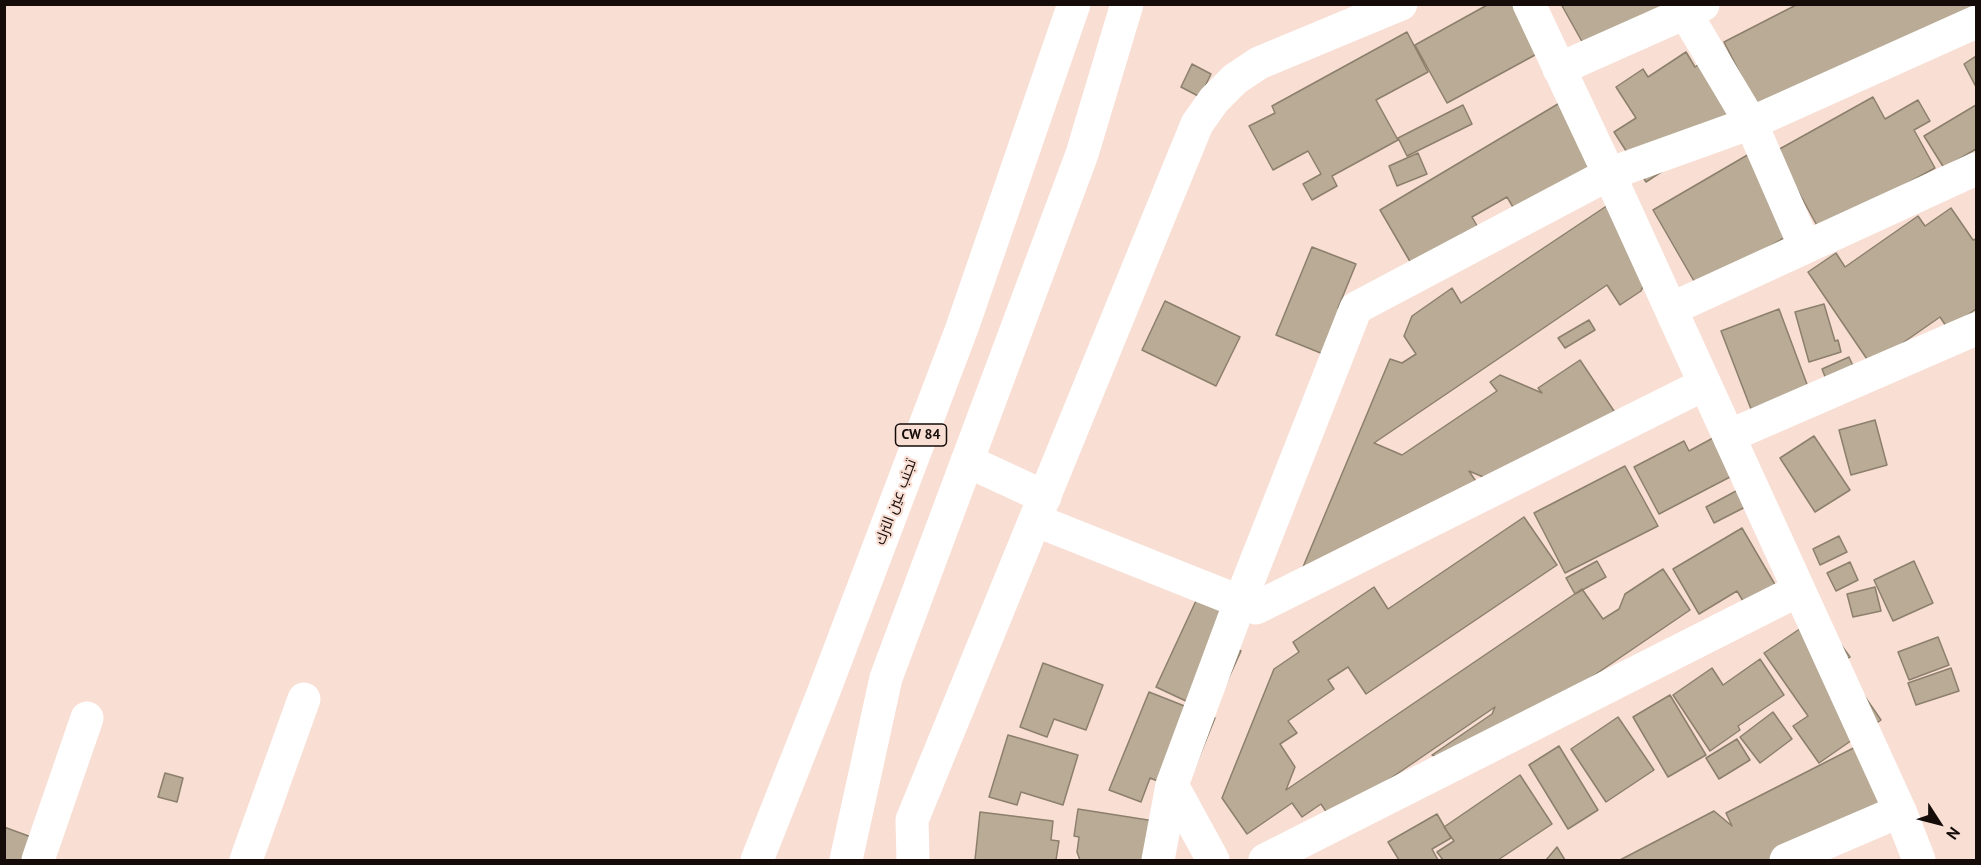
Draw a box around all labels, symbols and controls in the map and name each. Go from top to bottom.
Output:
road number: CW 84 [896,424,946,446]
street label: تجنب عين الترك [871,457,921,547]
north arrow [1909,793,1969,853]
text: N [1942,823,1965,844]

